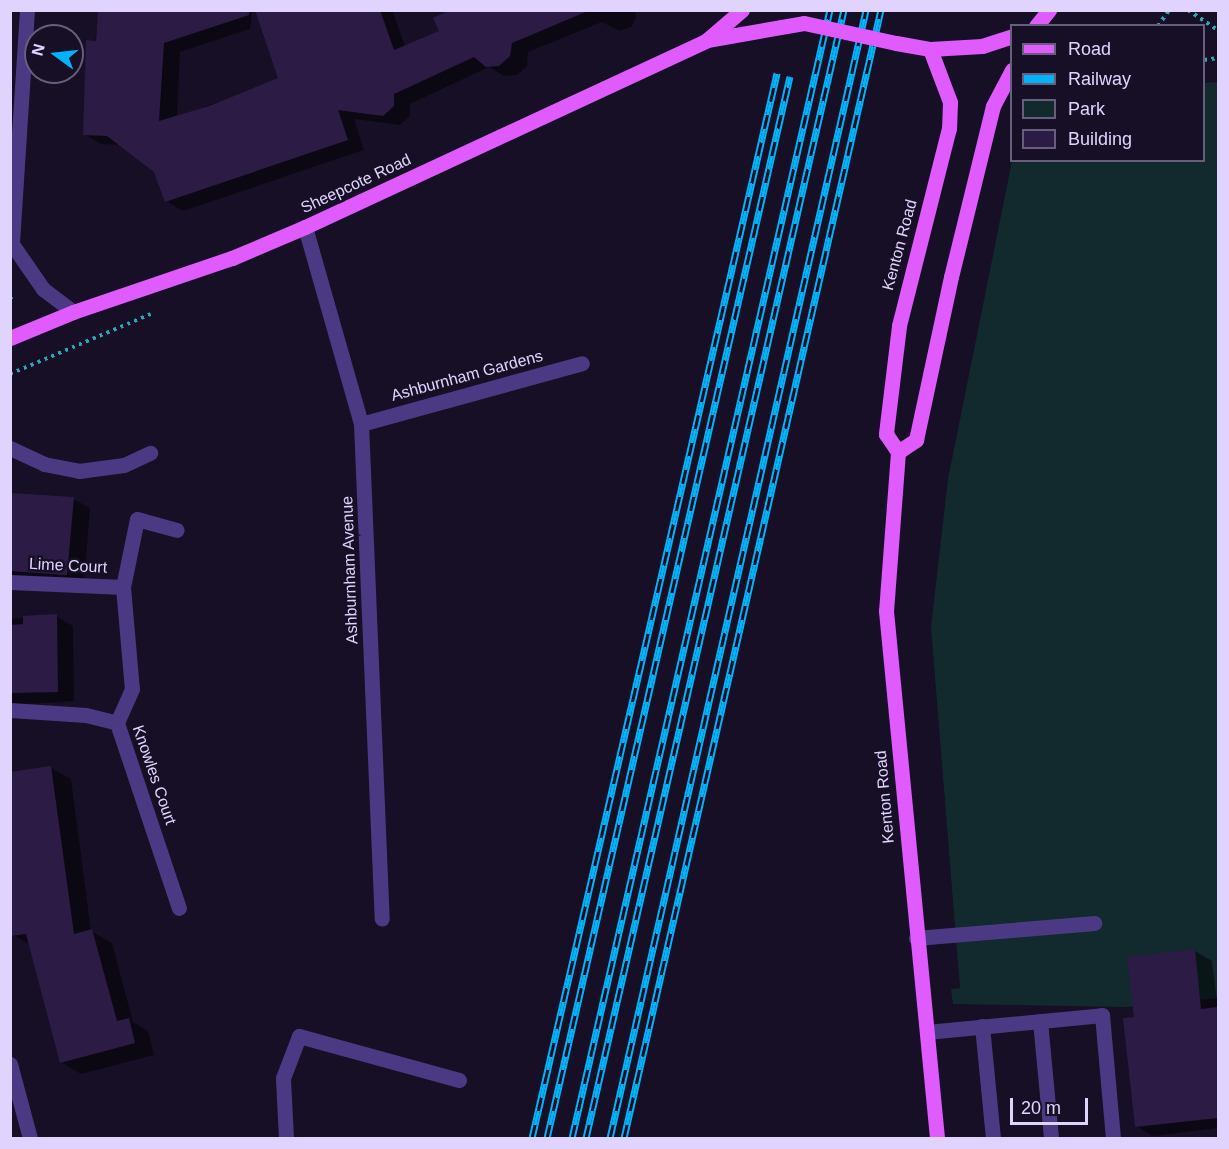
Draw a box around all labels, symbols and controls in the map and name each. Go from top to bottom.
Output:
north arrow [24,24,84,84]
legend [1010,24,1205,162]
text: Road [1068,39,1111,59]
text: N [28,42,48,58]
text: Railway [1068,69,1131,89]
text: Park [1068,99,1105,119]
text: Building [1068,129,1132,149]
street label: Sheepcote Road [298,150,414,218]
street label: Kenton Road [879,197,921,293]
street label: Ashburnham Gardens [389,346,545,406]
street label: Ashburnham Avenue [338,495,362,645]
street label: Lime Court [28,554,108,578]
street label: Knowles Court [128,723,180,827]
street label: Kenton Road [871,750,899,844]
scale bar [1013,1086,1091,1124]
text: 20 m [1021,1098,1061,1118]

